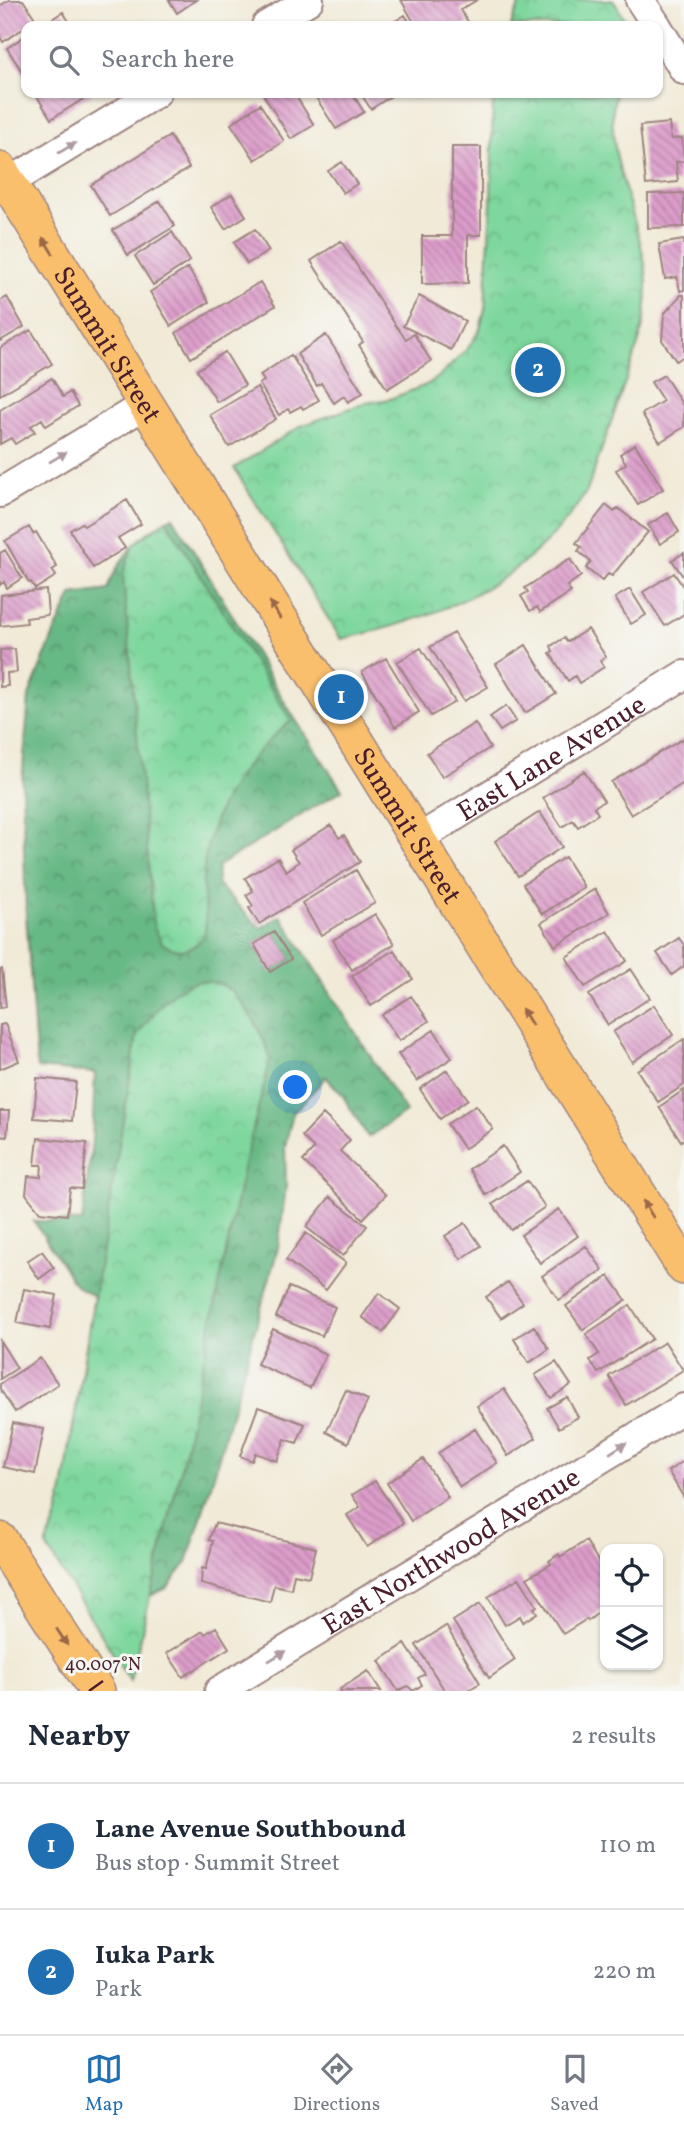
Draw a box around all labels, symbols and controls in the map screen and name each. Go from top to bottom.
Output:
search box [21,21,663,98]
icon: search [45,41,83,79]
text: Search here [101,42,234,78]
one-way arrow [57,141,76,154]
one-way arrow [41,237,54,256]
street label: Summit Street [43,259,170,431]
pin: 2 [515,344,561,396]
one-way arrow [49,451,68,464]
one-way arrow [269,601,281,620]
pin: 1 [318,671,364,723]
street label: East Lane Avenue [450,686,654,832]
street label: Summit Street [343,741,470,912]
one-way arrow [521,1007,533,1026]
your location [278,1070,312,1104]
one-way arrow [641,1200,654,1219]
one-way arrow [608,1442,628,1455]
street label: East Northwood Avenue [316,1459,588,1646]
map controls [600,1544,663,1670]
button: locate [600,1544,663,1607]
button: layers [600,1607,663,1670]
one-way arrow [56,1627,69,1646]
one-way arrow [268,1649,287,1662]
text: 40.007°N [65,1653,141,1678]
text: Nearby [28,1716,130,1758]
text: 2 results [571,1721,656,1753]
text: Lane Avenue Southbound [95,1812,406,1848]
text: 1 [46,1830,56,1862]
text: 110 m [599,1830,656,1862]
text: Bus stop · Summit Street [95,1848,340,1880]
text: Iuka Park [95,1938,215,1974]
text: 2 [45,1956,57,1988]
text: 220 m [593,1956,656,1988]
text: Park [95,1974,142,2006]
tab: Map [85,2050,123,2118]
tab: Directions [293,2050,380,2118]
tab: Saved [550,2050,599,2118]

